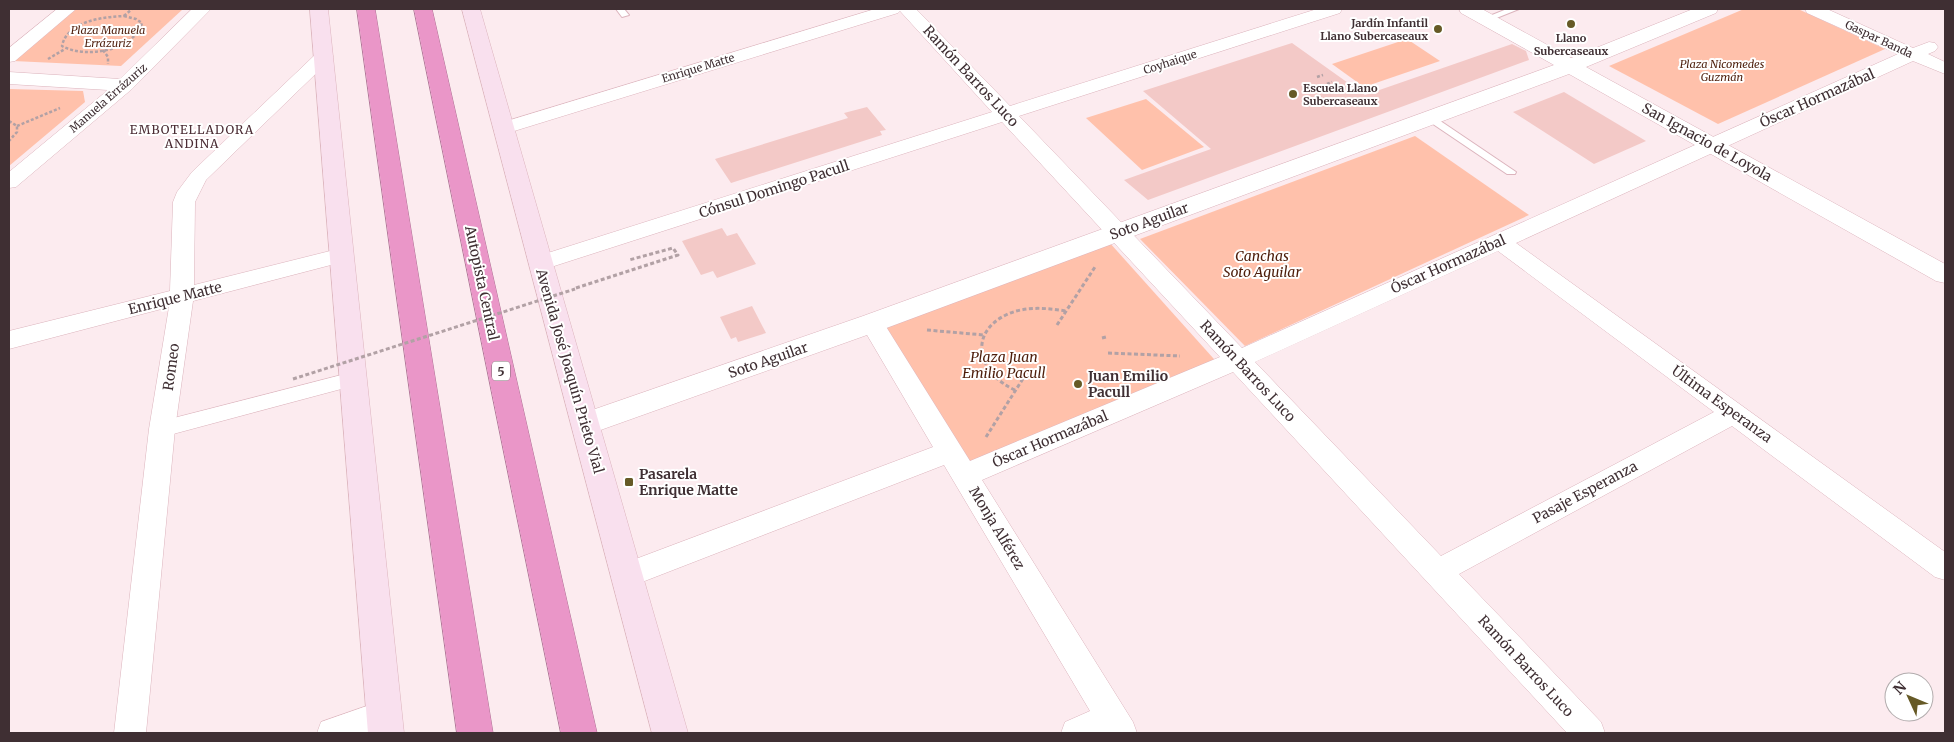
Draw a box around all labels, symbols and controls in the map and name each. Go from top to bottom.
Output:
place label: Jardín Infantil Llano Subercaseaux [1320,16,1428,43]
street label: Gaspar Banda [1843,17,1915,61]
marker: Llano Subercaseaux [1565,18,1577,30]
street label: Ramón Barros Luco [919,22,1023,130]
park label: Plaza Manuela Errázuriz [71,23,145,50]
marker: Jardín Infantil Llano Subercaseaux [1432,23,1444,35]
place label: Llano Subercaseaux [1534,31,1608,58]
street label: Coyhaique [1142,47,1199,77]
street label: Enrique Matte [660,50,736,86]
park label: Plaza Nicomedes Guzmán [1680,57,1765,84]
street label: Manuela Errázuriz [66,60,150,136]
street label: Óscar Hormazábal [1757,64,1878,131]
place label: Escuela Llano Subercaseaux [1303,81,1378,108]
marker: Escuela Llano Subercaseaux [1287,88,1299,100]
street label: San Ignacio de Loyola [1639,99,1776,186]
district label: EMBOTELLADORA ANDINA [130,122,254,151]
street label: Cónsul Domingo Pacull [697,156,852,222]
street label: Soto Aguilar [1107,198,1191,244]
street label: Autopista Central [461,223,503,343]
street label: Óscar Hormazábal [1388,230,1509,297]
park label: Canchas Soto Aguilar [1223,247,1301,281]
street label: Avenida José Joaquín Prieto Vial [532,266,608,476]
street label: Enrique Matte [126,278,224,318]
street label: Ramón Barros Luco [1196,317,1300,425]
street label: Soto Aguilar [726,338,810,382]
street label: Romeo [159,342,183,392]
park label: Plaza Juan Emilio Pacull [962,348,1046,382]
road number: 5 [492,362,510,381]
street label: Última Esperanza [1668,362,1776,447]
place label: Juan Emilio Pacull [1087,367,1168,401]
marker: Juan Emilio Pacull [1072,378,1084,390]
street label: Óscar Hormazábal [989,406,1111,471]
street label: Pasaje Esperanza [1529,457,1641,527]
place label: Pasarela Enrique Matte [639,465,738,499]
marker: Pasarela Enrique Matte [623,476,635,488]
street label: Monja Alférez [965,483,1029,573]
street label: Ramón Barros Luco [1474,612,1578,720]
north arrow [1884,672,1934,722]
text: N [1889,678,1910,698]

